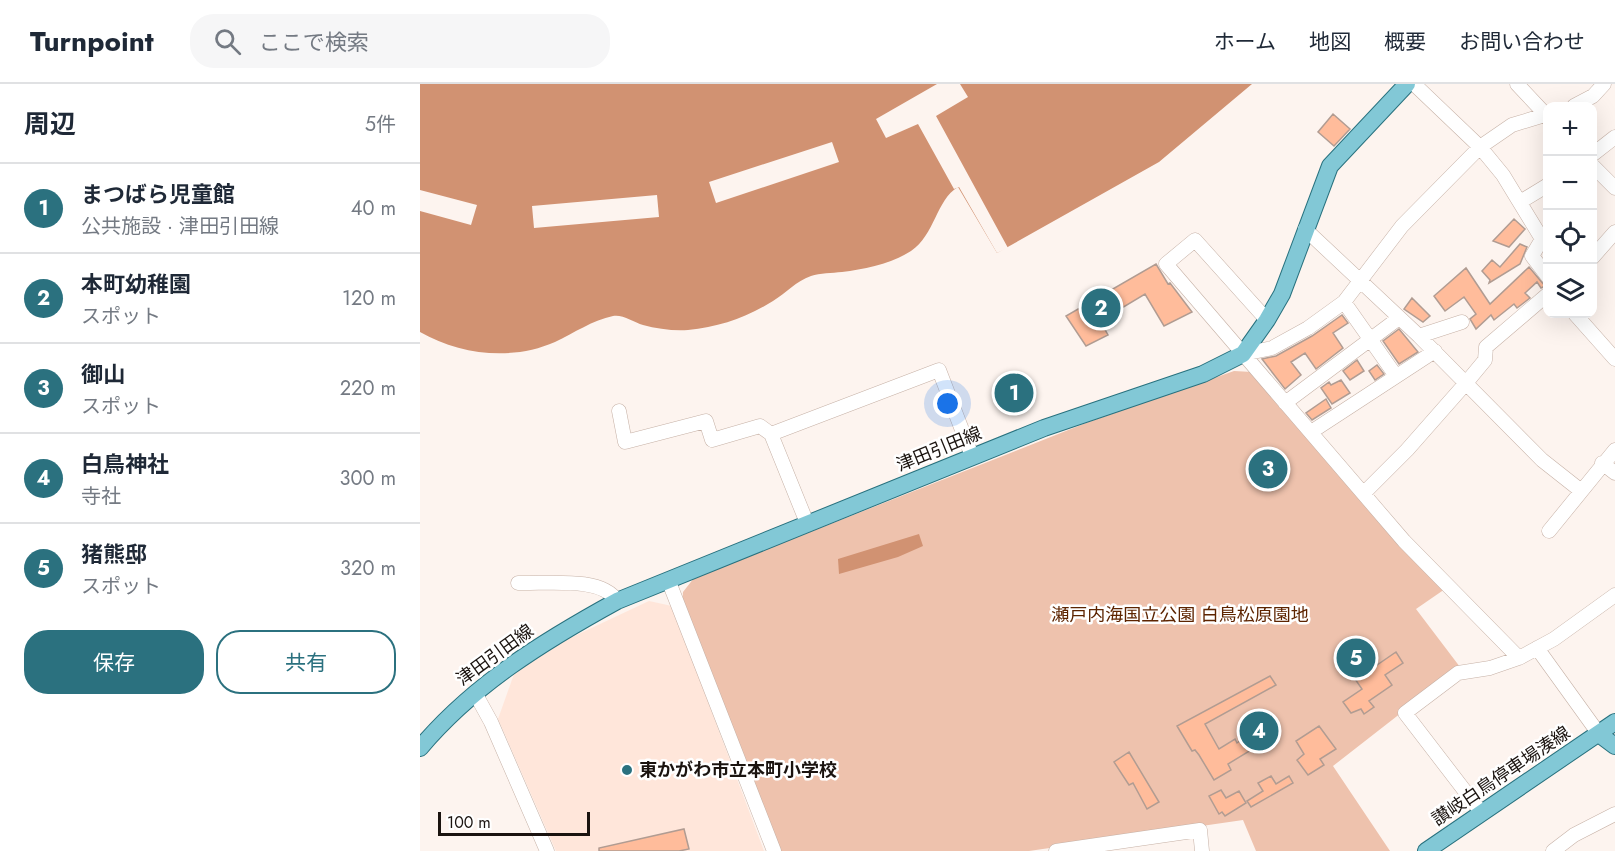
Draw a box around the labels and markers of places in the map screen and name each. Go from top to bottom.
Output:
pin: 2 [1082,286,1120,330]
pin: 1 [994,370,1034,416]
pin: 3 [1248,446,1288,492]
pin: 5 [1336,636,1376,680]
pin: 4 [1240,708,1278,754]
place label: 東かがわ市立本町小学校 [639,757,837,783]
marker: 東かがわ市立本町小学校 [620,763,634,777]

